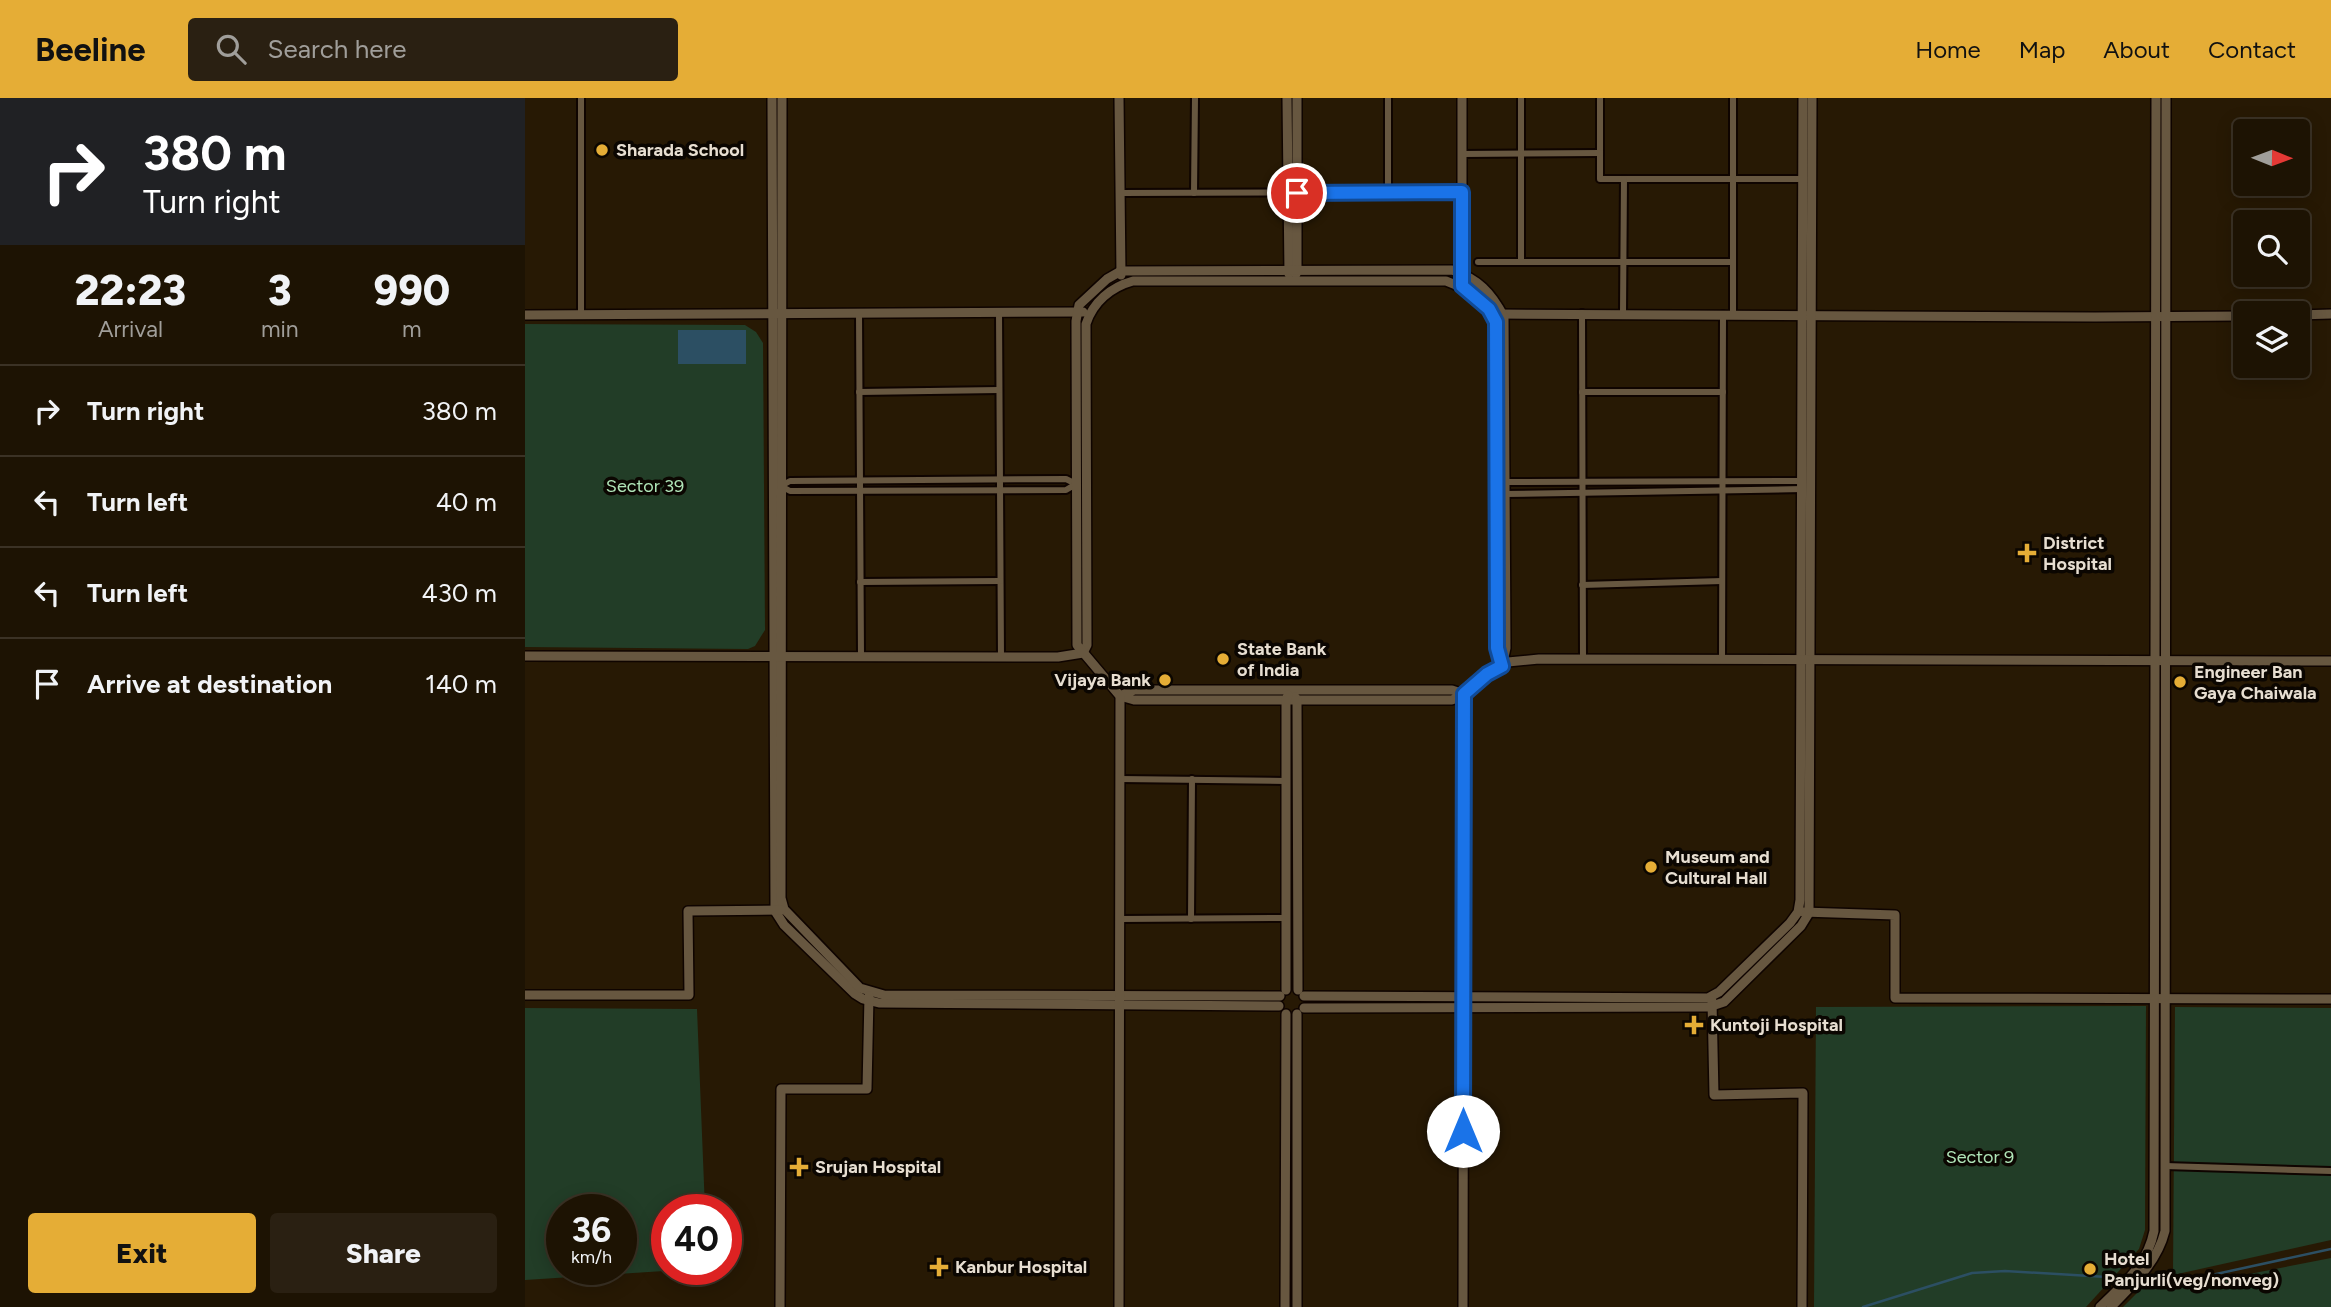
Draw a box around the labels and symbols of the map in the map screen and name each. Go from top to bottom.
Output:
north arrow [2233,119,2310,196]
place label: Sharada School [616,139,744,161]
marker: Sharada School [594,142,610,158]
pin [1267,163,1327,223]
park label: Sector 39 [606,475,684,497]
place label: District Hospital [2043,532,2112,575]
marker: District Hospital [2017,543,2037,563]
place label: State Bank of India [1237,638,1327,681]
marker: State Bank of India [1215,651,1231,667]
place label: Engineer Ban Gaya Chaiwala [2194,661,2317,704]
place label: Vijaya Bank [1054,669,1151,691]
marker: Vijaya Bank [1157,672,1173,688]
marker: Engineer Ban Gaya Chaiwala [2172,674,2188,690]
place label: Museum and Cultural Hall [1665,846,1770,889]
marker: Museum and Cultural Hall [1643,859,1659,875]
place label: Kuntoji Hospital [1710,1014,1843,1036]
marker: Kuntoji Hospital [1684,1015,1704,1035]
position arrow [1426,1094,1500,1168]
park label: Sector 9 [1946,1146,2014,1168]
place label: Srujan Hospital [815,1156,941,1178]
marker: Srujan Hospital [789,1157,809,1177]
speed limit sign: 40 [651,1194,742,1285]
place label: Hotel Panjurli(veg/nonveg) [2104,1248,2279,1291]
place label: Kanbur Hospital [955,1256,1087,1278]
marker: Kanbur Hospital [929,1257,949,1277]
marker: Hotel Panjurli(veg/nonveg) [2082,1261,2098,1277]

